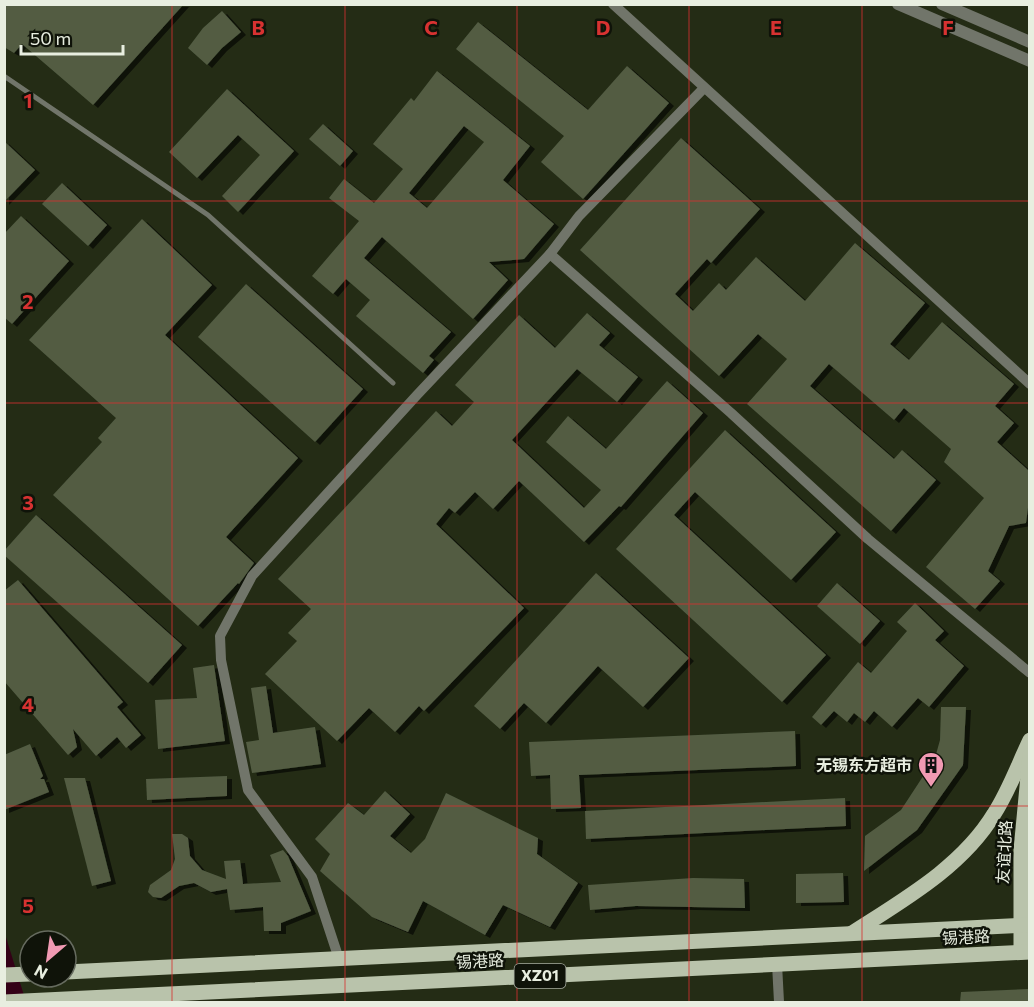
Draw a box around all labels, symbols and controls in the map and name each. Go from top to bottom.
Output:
text: B [251,15,265,39]
text: C [424,15,438,39]
text: D [596,15,610,39]
text: E [770,15,782,39]
text: F [942,15,954,39]
scale bar [21,18,123,56]
text: 50 m [30,27,71,49]
text: 1 [23,88,33,112]
text: 2 [22,289,34,313]
text: 3 [22,490,34,514]
text: 4 [22,692,34,716]
building icon: 无锡东方超市 [916,750,946,788]
place label: 无锡东方超市 [816,755,912,774]
street label: 友谊北路 [992,820,1015,884]
text: 5 [22,893,34,917]
street label: 锡港路 [942,926,990,947]
north arrow [18,929,78,989]
street label: 锡港路 [456,950,504,971]
text: N [31,961,50,984]
road number: XZ01 [514,964,566,988]

